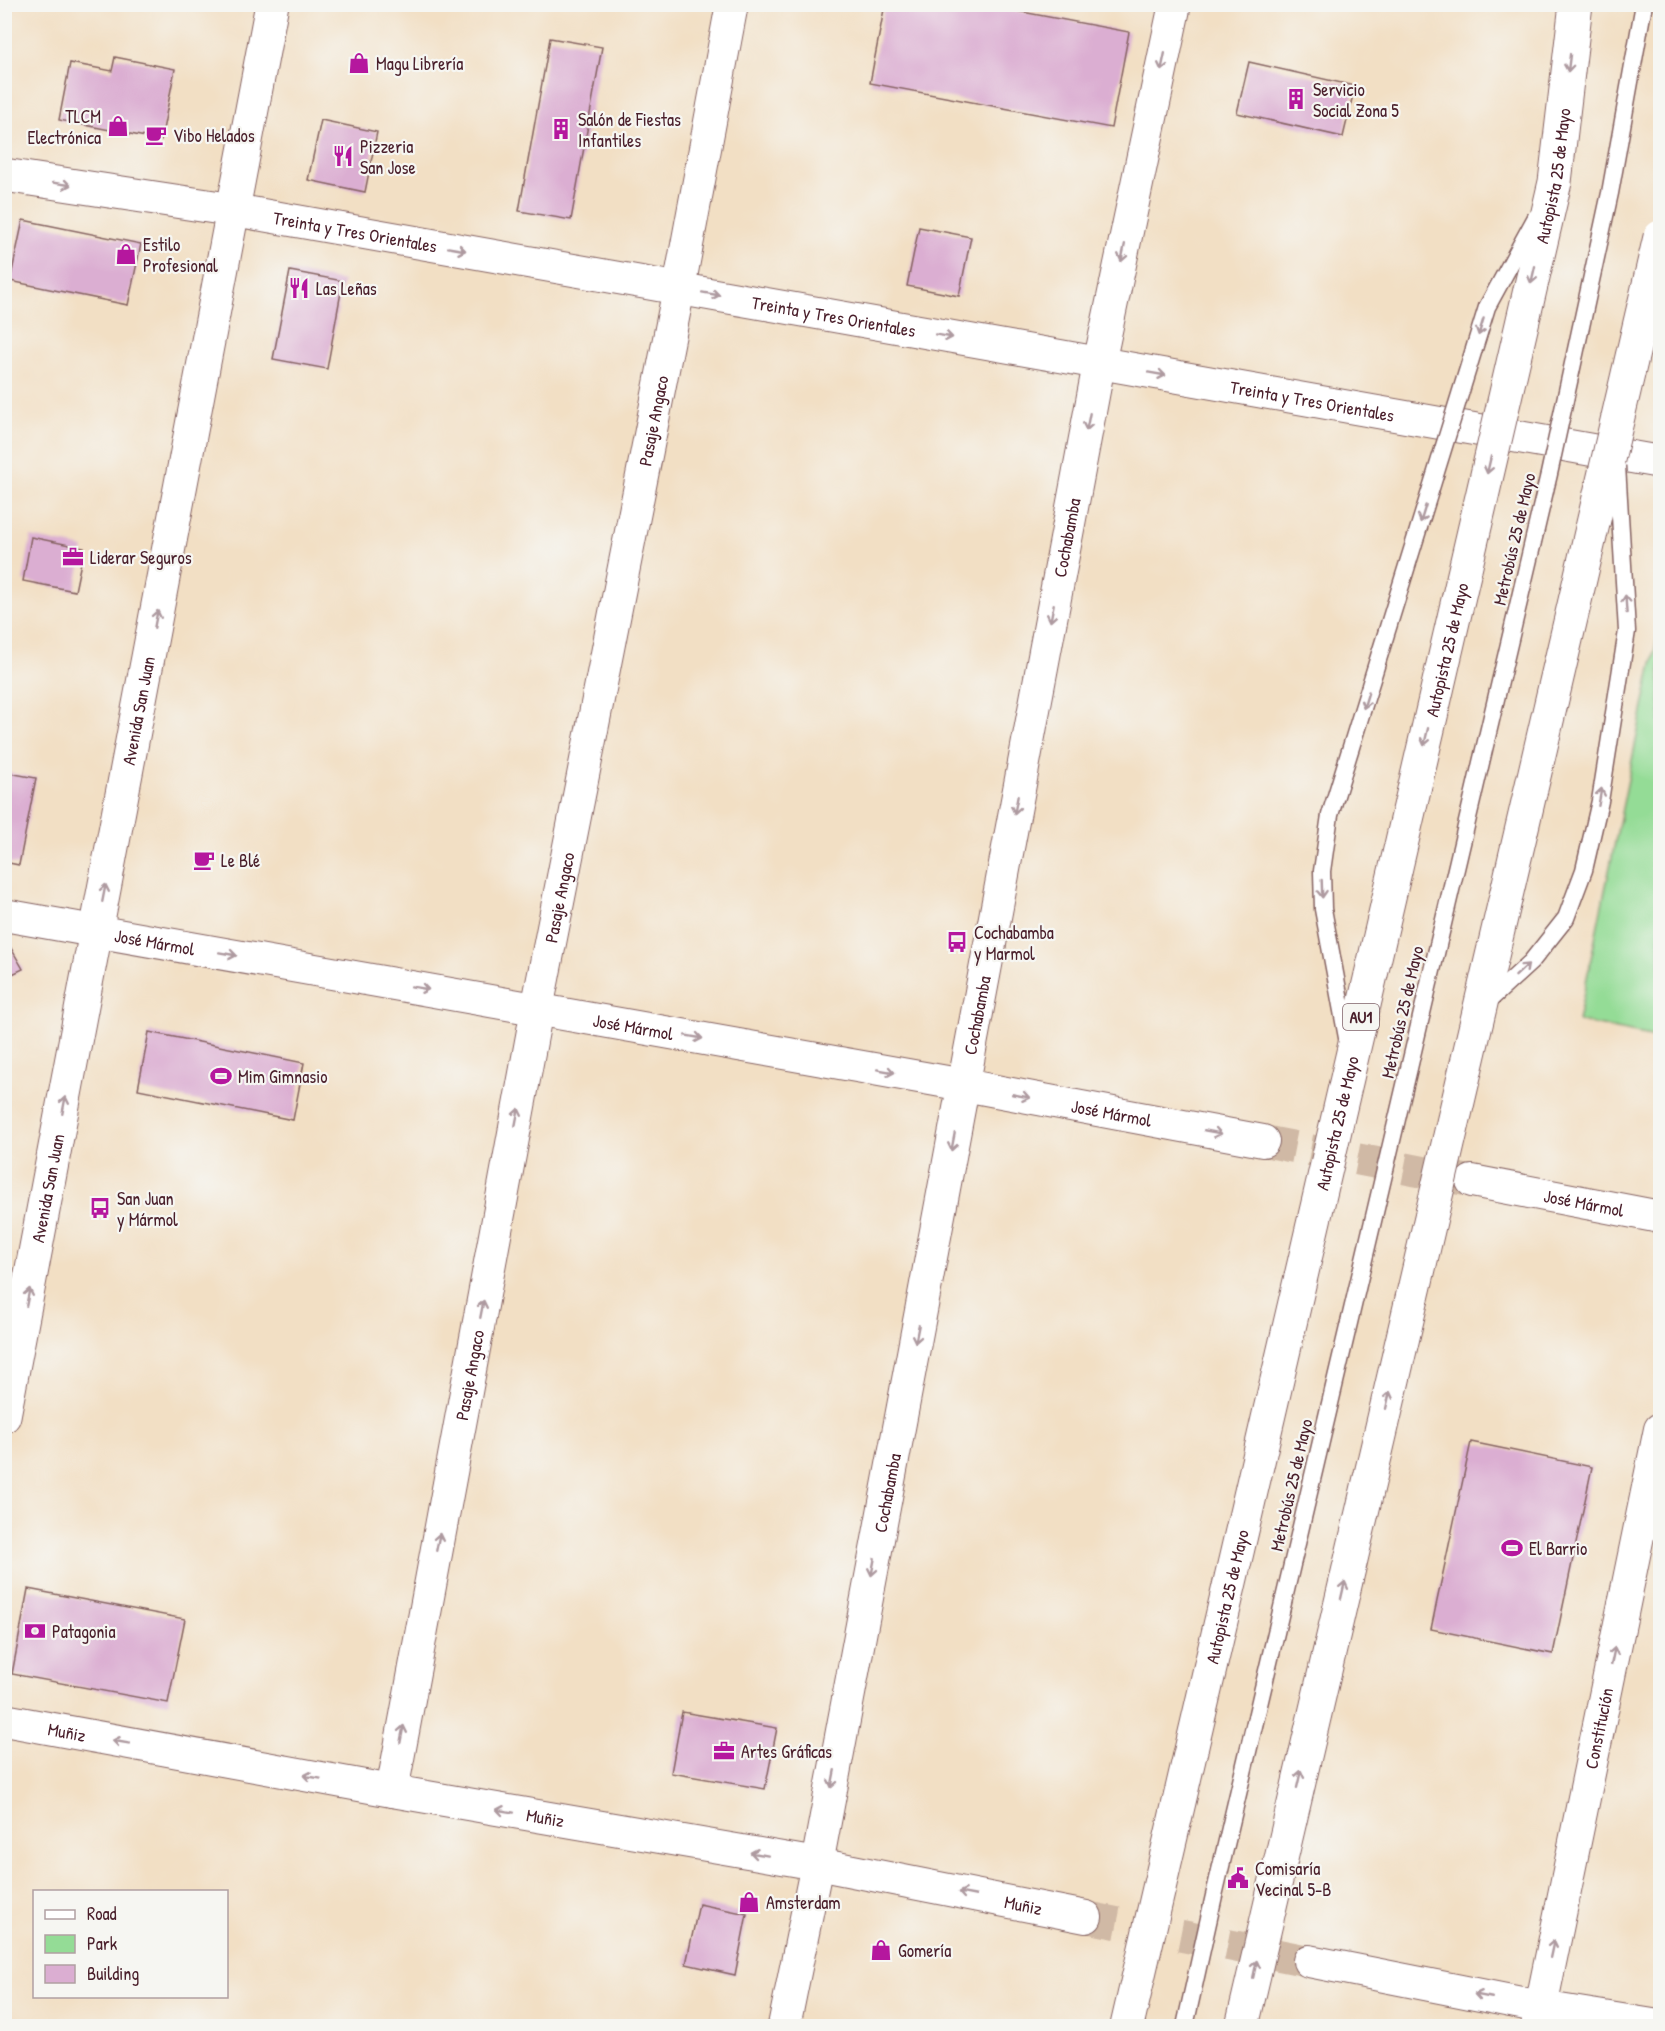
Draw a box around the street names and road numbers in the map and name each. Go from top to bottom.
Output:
street label: Autopista 25 de Mayo [1529,107,1576,246]
street label: Treinta y Tres Orientales [271,205,439,258]
street label: Treinta y Tres Orientales [750,289,918,343]
street label: Pasaje Angaco [632,373,674,468]
street label: Treinta y Tres Orientales [1228,374,1396,427]
street label: Metrobús 25 de Mayo [1487,470,1541,608]
street label: Cochabamba [1047,496,1086,579]
street label: Autopista 25 de Mayo [1419,580,1474,719]
street label: Avenida San Juan [115,654,160,767]
street label: Pasaje Angaco [538,850,580,945]
street label: José Mármol [112,922,197,961]
street label: Metrobús 25 de Mayo [1375,943,1429,1081]
street label: Cochabamba [957,974,996,1057]
road number: AU1 [1343,1004,1379,1030]
street label: José Mármol [591,1007,676,1046]
street label: Autopista 25 de Mayo [1309,1054,1364,1192]
street label: José Mármol [1069,1093,1154,1132]
street label: Avenida San Juan [25,1132,70,1245]
street label: José Mármol [1542,1183,1626,1222]
street label: Pasaje Angaco [448,1328,490,1422]
street label: Metrobús 25 de Mayo [1264,1416,1318,1554]
street label: Cochabamba [867,1451,906,1534]
street label: Autopista 25 de Mayo [1199,1527,1254,1666]
street label: Constitución [1578,1685,1619,1771]
street label: Muñiz [46,1716,88,1747]
street label: Muñiz [525,1802,566,1833]
street label: Muñiz [1002,1889,1045,1921]

